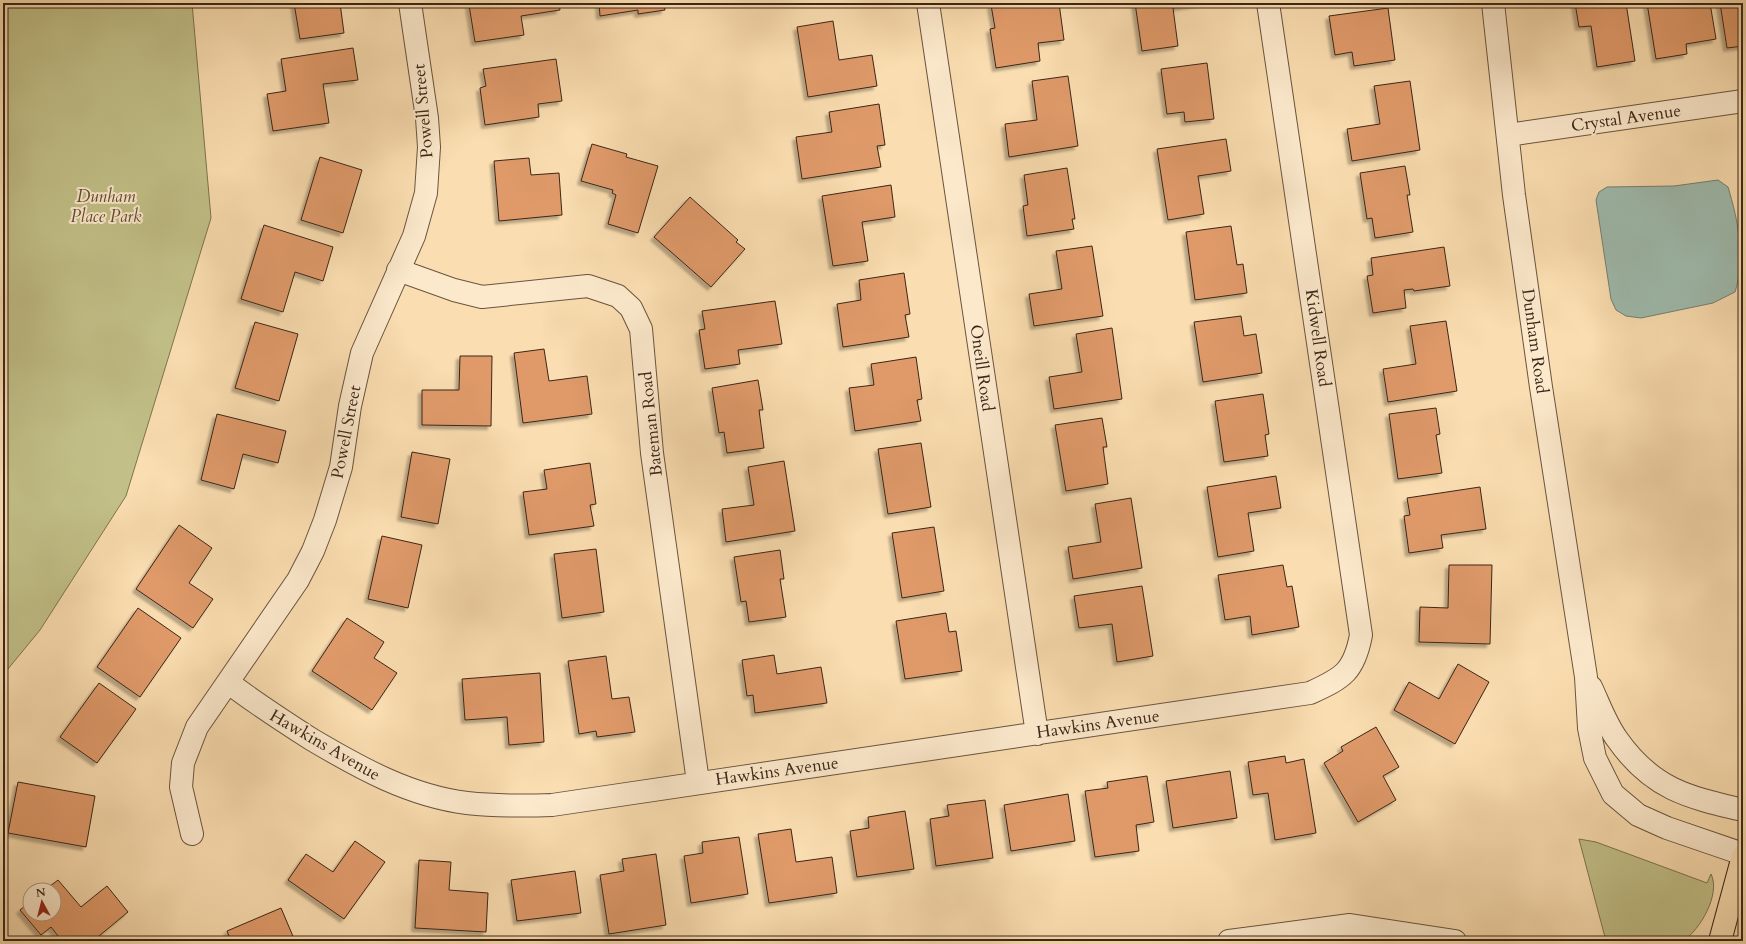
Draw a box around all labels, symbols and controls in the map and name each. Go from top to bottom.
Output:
street label: Powell Street [407,62,439,159]
street label: Crystal Avenue [1570,99,1682,137]
park label: Dunham Place Park [71,185,142,228]
street label: Dunham Road [1516,287,1554,395]
street label: Kidwell Road [1300,288,1336,388]
street label: Oneill Road [965,323,999,413]
street label: Bateman Road [634,370,668,478]
street label: Powell Street [326,383,366,481]
street label: Hawkins Avenue [266,704,384,786]
street label: Hawkins Avenue [1035,704,1161,744]
street label: Hawkins Avenue [714,751,840,791]
north arrow [22,882,62,922]
text: N [35,884,47,901]

